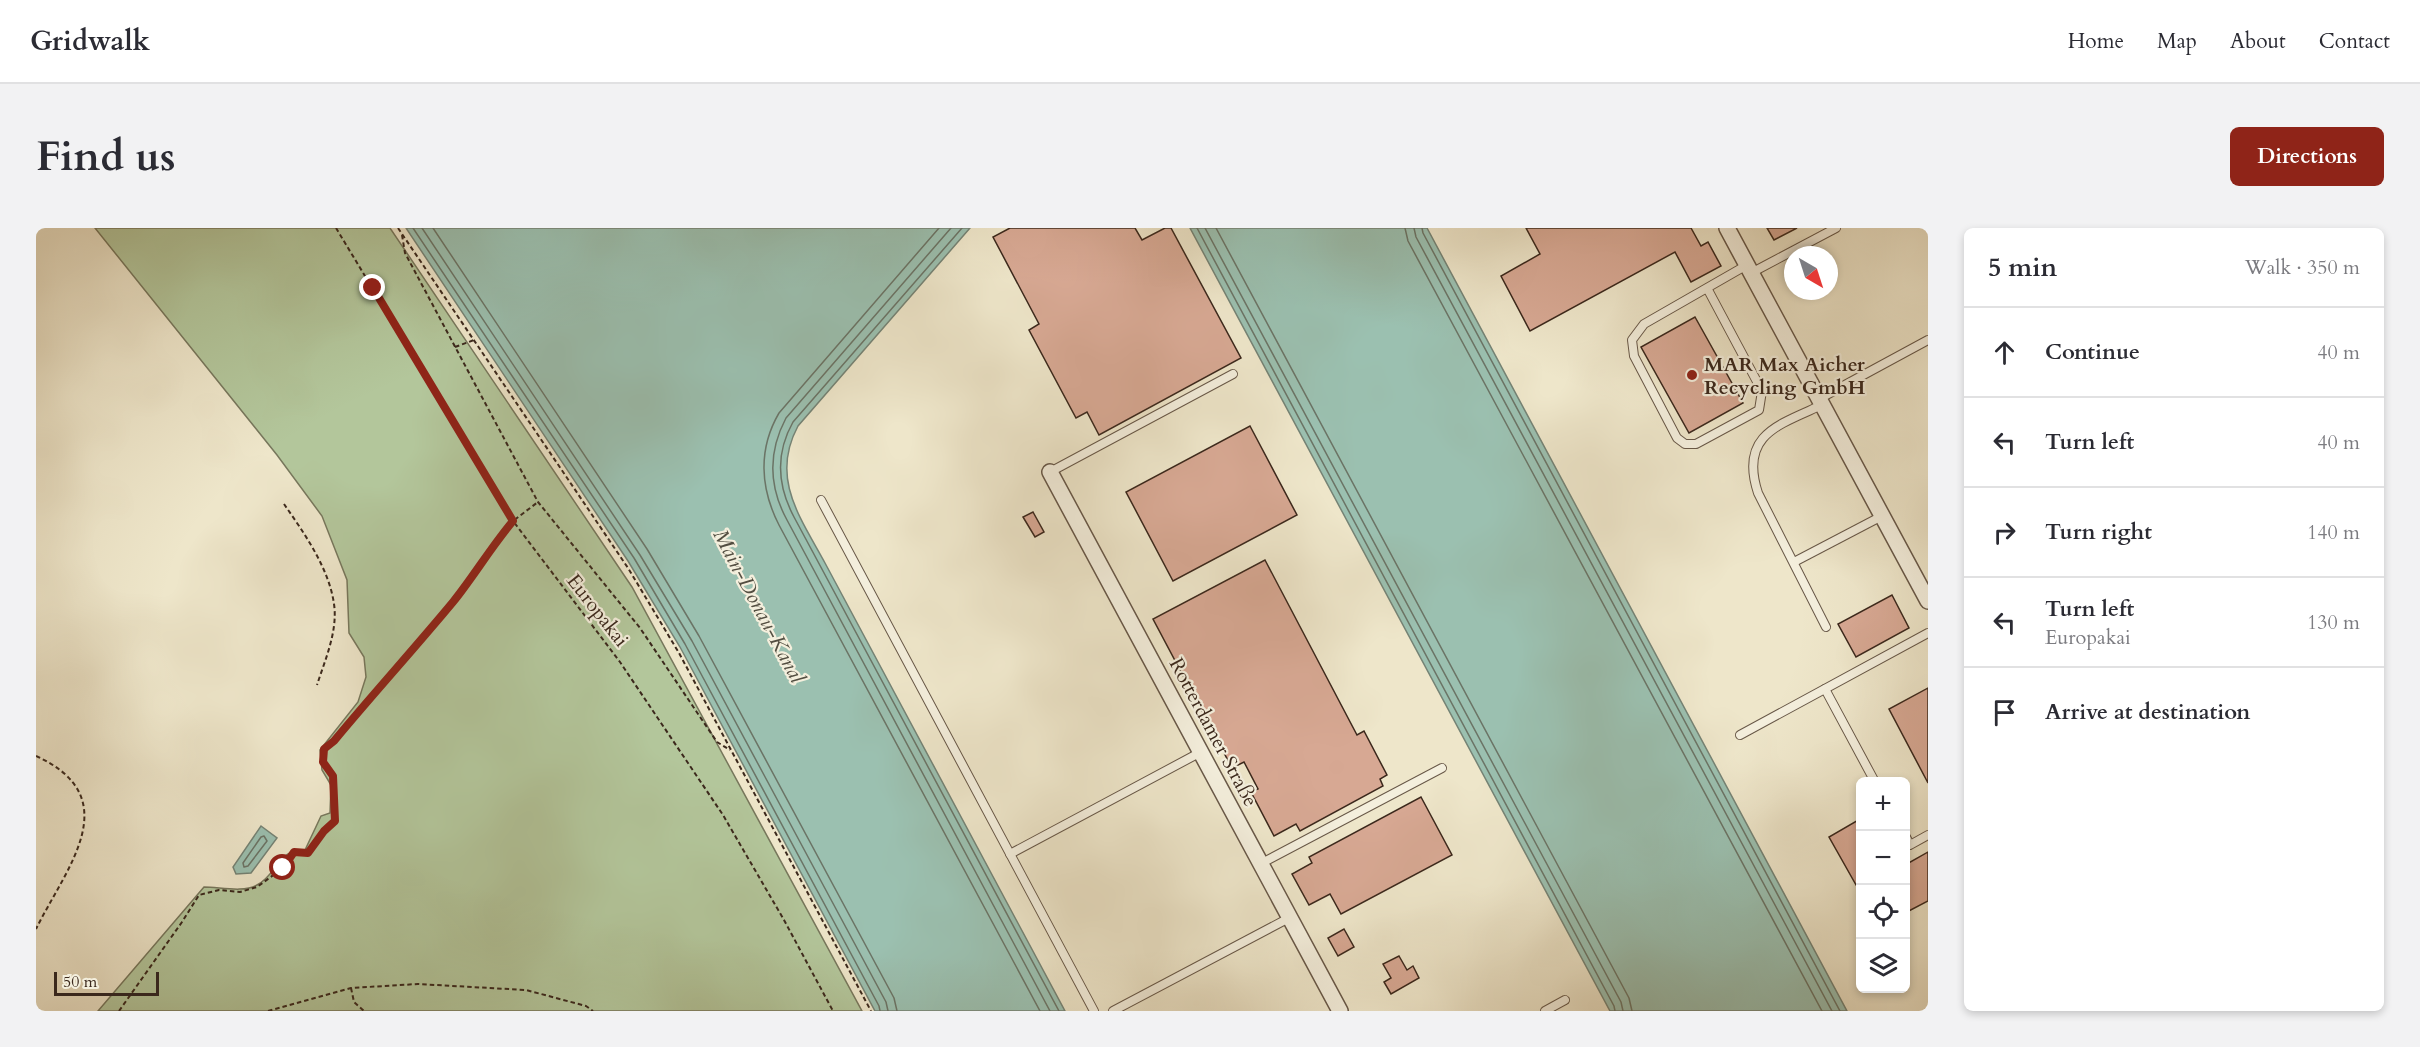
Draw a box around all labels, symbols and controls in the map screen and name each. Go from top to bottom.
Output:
text: Gridwalk [30,22,150,60]
text: Home [2068,27,2124,56]
text: Map [2157,27,2197,56]
text: About [2230,27,2286,56]
text: Contact [2319,27,2390,56]
button: Directions [2230,127,2384,186]
text: Find us [36,128,176,185]
north arrow [1784,246,1838,300]
text: 5 min [1988,250,2057,285]
text: Walk · 350 m [2245,254,2360,281]
route end [359,274,385,300]
icon: ahead [1988,336,2021,369]
text: Continue [2045,337,2140,367]
text: 40 m [2317,339,2360,366]
place label: MAR Max Aicher Recycling GmbH [1704,351,1866,401]
marker: MAR Max Aicher Recycling GmbH [1685,368,1699,382]
icon: left [1988,426,2021,459]
text: Turn left [2045,427,2134,457]
text: 40 m [2317,429,2360,456]
icon: right [1988,516,2021,549]
text: Turn right [2045,517,2152,547]
text: 140 m [2307,519,2360,546]
water label: Main-Donau-Kanal [706,524,812,690]
street label: Europakai [561,568,635,653]
text: Turn left [2045,594,2134,624]
icon: left [1988,606,2021,639]
text: 130 m [2307,609,2360,636]
text: Europakai [2045,624,2131,651]
street label: Rotterdamer Straße [1163,653,1264,811]
icon: arrive [1988,696,2021,729]
text: Arrive at destination [2045,697,2250,727]
map controls [1856,777,1910,993]
button: + [1856,777,1910,831]
button: − [1856,831,1910,885]
route start [269,854,295,880]
button: locate [1856,885,1910,939]
button: layers [1856,939,1910,993]
scale bar [54,969,159,996]
text: 50 m [63,971,97,993]

